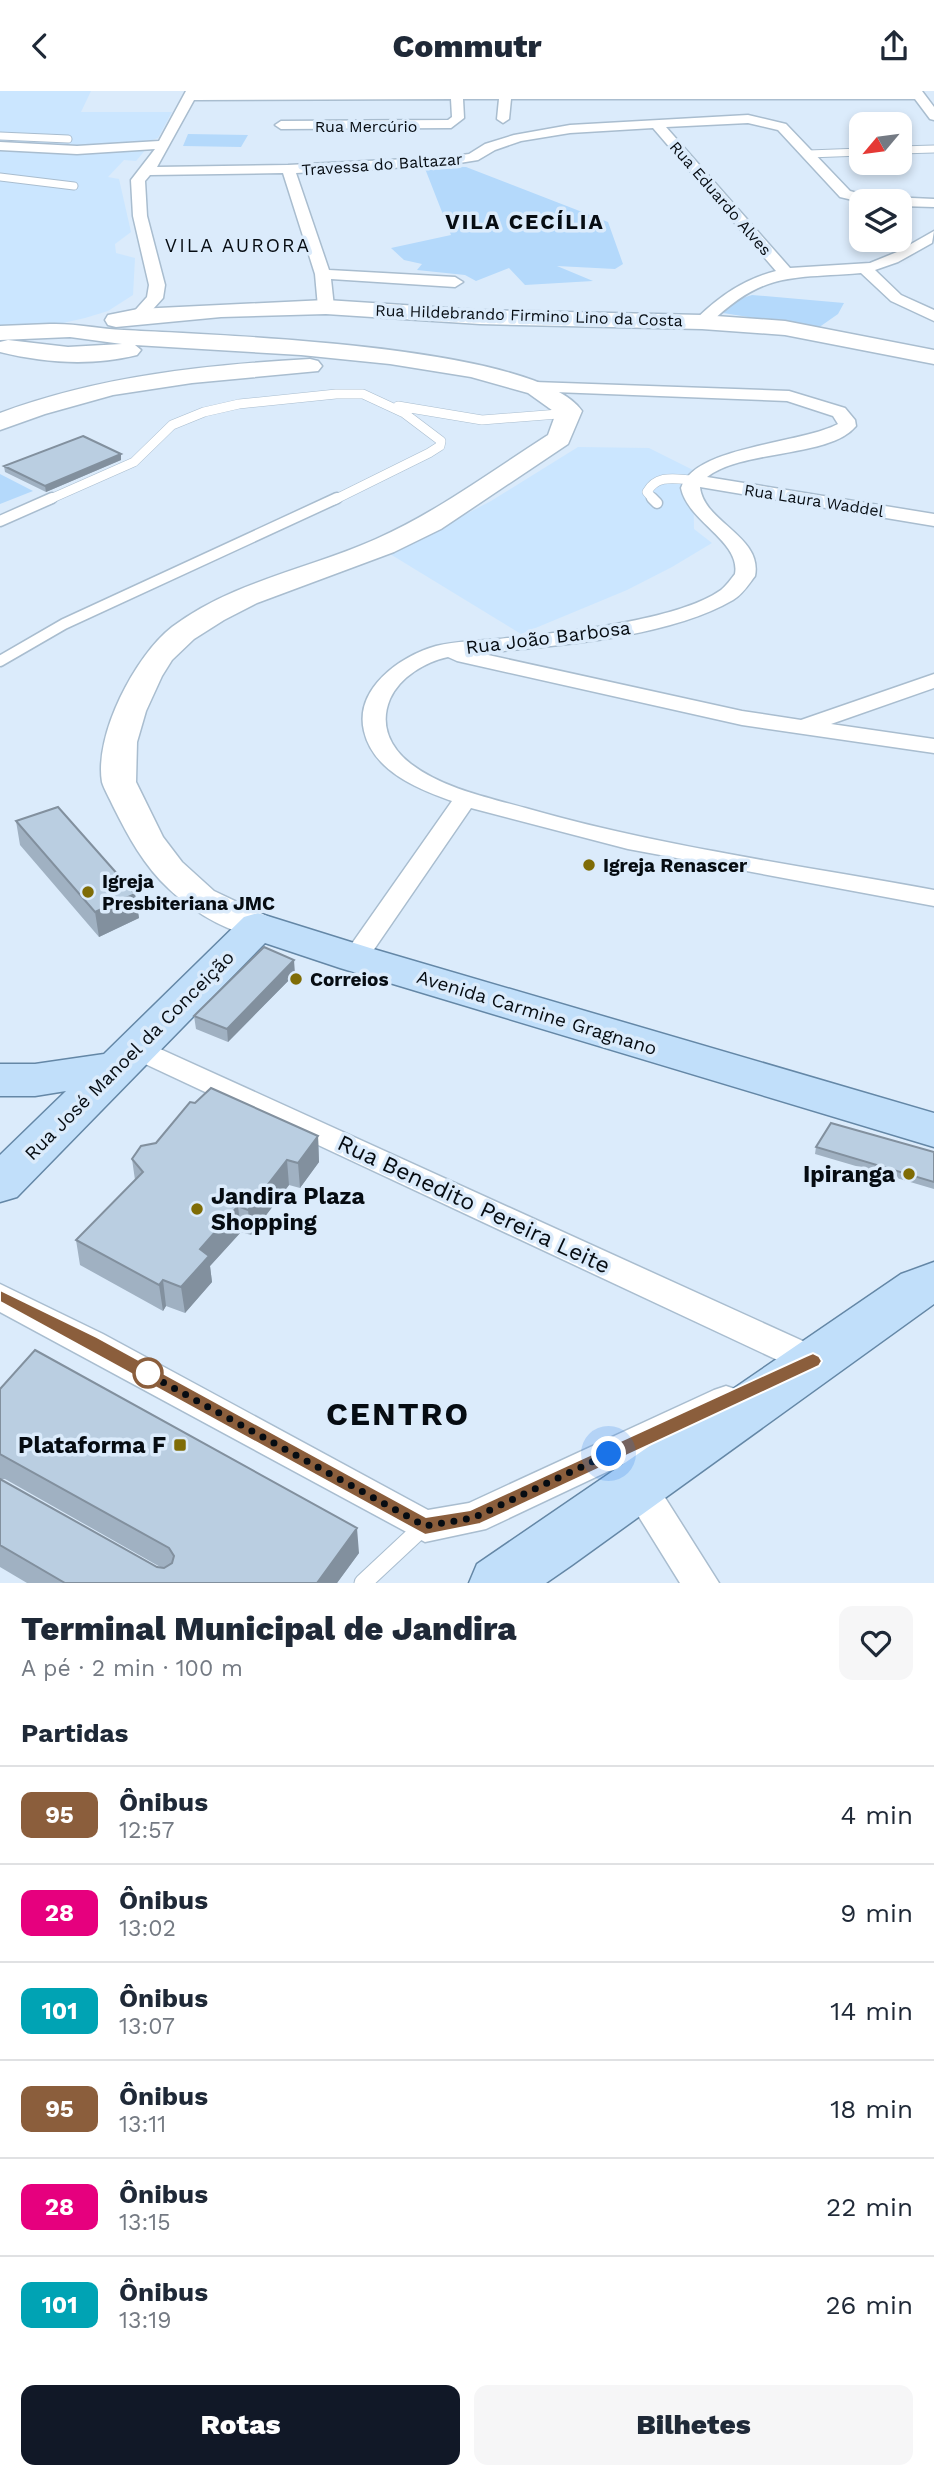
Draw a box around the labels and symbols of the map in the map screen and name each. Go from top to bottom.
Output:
north arrow [849,112,912,175]
street label: Rua Mercúrio [315,117,417,136]
street label: Rua Eduardo Alves [666,137,775,259]
street label: Travessa do Baltazar [301,149,464,180]
district label: VILA CECÍLIA [445,209,605,234]
district label: VILA AURORA [165,234,311,257]
street label: Rua Hildebrando Firmino Lino da Costa [375,301,683,330]
street label: Rua Laura Waddel [743,480,885,521]
street label: Rua João Barbosa [464,616,632,659]
place label: Igreja Renascer [603,854,748,877]
marker: Igreja Renascer [581,857,597,873]
place label: Igreja Presbiteriana JMC [102,870,275,915]
marker: Igreja Presbiteriana JMC [80,884,96,900]
street label: Rua José Manoel da Conceição [20,946,239,1165]
street label: Avenida Carmine Gragnano [414,965,660,1060]
place label: Correios [310,968,389,991]
marker: Correios [288,971,304,987]
street label: Rua Benedito Pereira Leite [333,1129,614,1280]
place label: Ipiranga [803,1161,896,1188]
marker: Ipiranga [901,1166,917,1182]
place label: Jandira Plaza Shopping [211,1183,365,1236]
marker: Jandira Plaza Shopping [189,1201,205,1217]
unlabelled marker [133,1358,163,1388]
district label: CENTRO [326,1395,470,1433]
place label: Plataforma F [18,1432,166,1459]
your location [591,1436,626,1471]
marker: Plataforma F [172,1437,188,1453]

